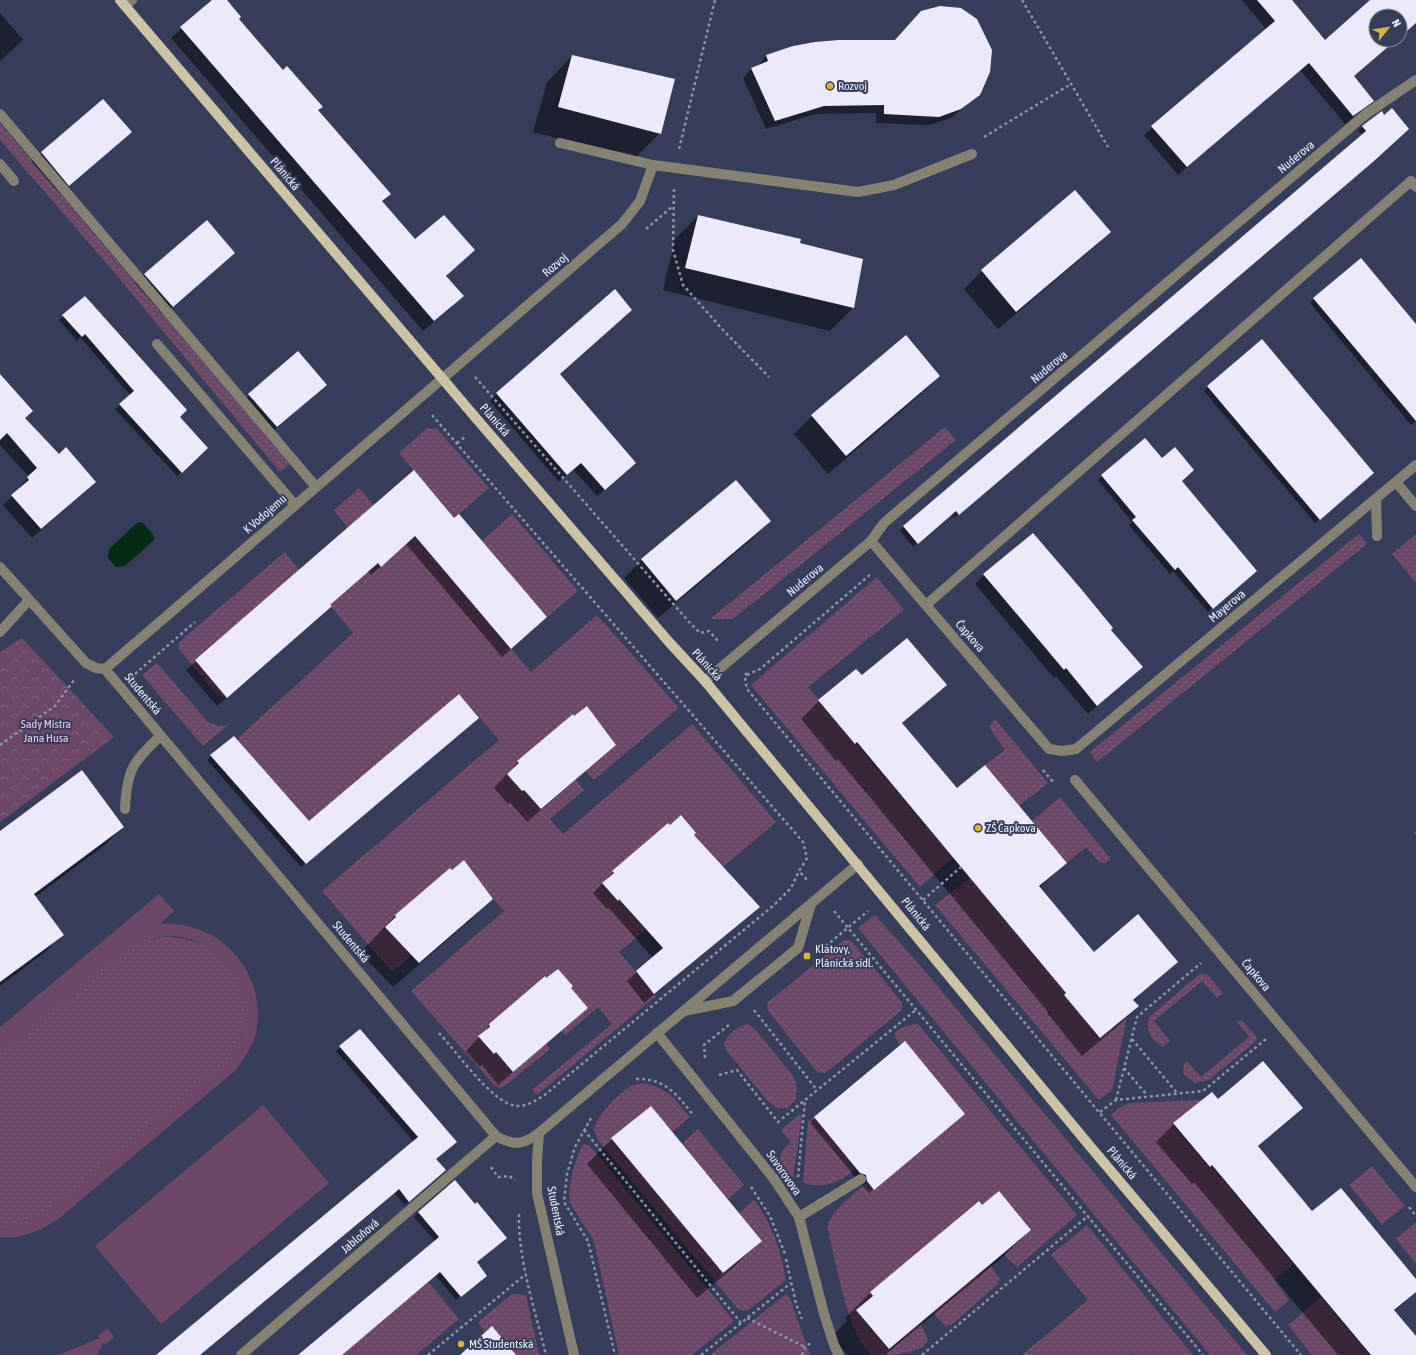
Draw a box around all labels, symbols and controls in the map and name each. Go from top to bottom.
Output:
north arrow [1368,8,1408,48]
text: N [1390,17,1403,29]
place label: Rozvoj [838,79,867,93]
marker: Rozvoj [825,81,835,91]
street label: Nuderova [1275,138,1317,176]
street label: Plánická [267,155,303,193]
street label: Rozvoj [539,250,571,280]
street label: Nuderova [1028,348,1070,386]
street label: Plánická [477,401,513,439]
street label: K Vodojemu [241,491,290,537]
street label: Nuderova [784,561,826,599]
street label: Mayerova [1206,587,1248,625]
street label: Čapkova [952,617,988,655]
street label: Plánická [689,646,725,684]
street label: Studentská [122,670,164,718]
park label: Sady Mistra Jana Husa [21,717,71,745]
place label: ZŠ Čapkova [986,821,1036,835]
marker: ZŠ Čapkova [973,823,983,833]
street label: Plánická [898,895,934,933]
street label: Studentská [330,918,372,966]
place label: Klatovy, Plánická sídl. [815,942,873,970]
marker: Klatovy, Plánická sídl. [802,951,812,961]
street label: Čapkova [1239,956,1273,994]
street label: Plánická [1104,1144,1140,1182]
street label: Suvorovova [764,1148,804,1198]
street label: Studentská [544,1185,568,1237]
street label: Jabloňová [338,1216,382,1256]
place label: MŠ Studentská [469,1337,534,1351]
marker: MŠ Studentská [456,1339,466,1349]

